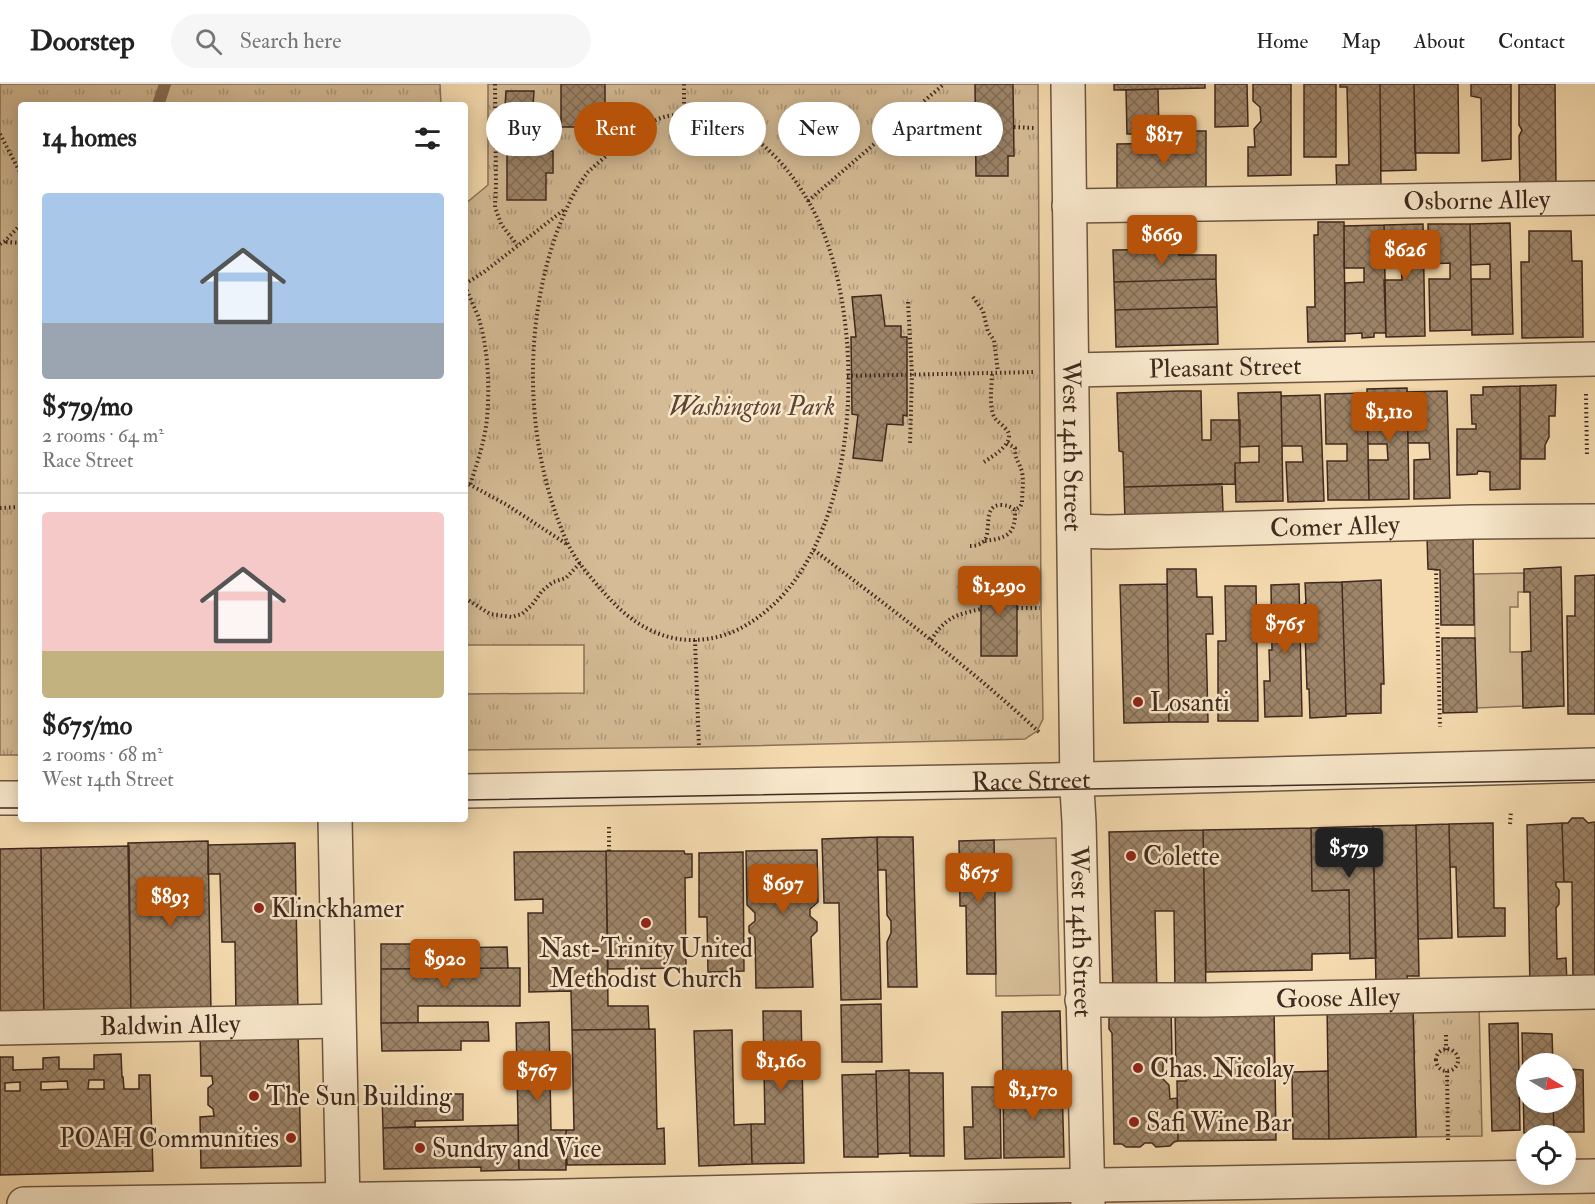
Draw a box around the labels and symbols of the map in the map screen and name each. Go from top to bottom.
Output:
pin: $817 [1128,115,1200,166]
street label: Osborne Alley [1403,184,1551,218]
pin: $669 [1126,215,1198,266]
pin: $626 [1369,230,1441,281]
street label: Pleasant Street [1148,350,1302,385]
street label: West 14th Street [1055,359,1089,532]
park label: Washington Park [669,391,835,423]
pin: $1,110 [1340,392,1438,443]
street label: Comer Alley [1270,509,1401,545]
pin: $1,290 [950,566,1048,617]
pin: $765 [1249,604,1321,655]
place label: Losanti [1150,687,1230,719]
marker: Losanti [1131,695,1145,709]
street label: Race Street [971,764,1091,799]
pin: $579 [1313,828,1385,879]
place label: Colette [1143,841,1220,873]
street label: West 14th Street [1063,845,1099,1018]
marker: Colette [1124,849,1138,863]
pin: $675 [943,853,1015,904]
pin: $697 [747,864,819,915]
pin: $893 [134,877,206,928]
place label: Klinckhamer [271,893,404,925]
marker: Klinckhamer [252,901,266,915]
marker: Nast-Trinity United Methodist Church [639,916,653,930]
place label: Nast-Trinity United Methodist Church [539,933,753,995]
pin: $920 [409,939,481,990]
street label: Goose Alley [1276,981,1401,1016]
street label: Baldwin Alley [99,1008,241,1043]
pin: $1,160 [732,1041,830,1092]
pin: $767 [501,1051,573,1102]
place label: Chas. Nicolay [1150,1053,1295,1085]
north arrow [1516,1053,1576,1113]
marker: Chas. Nicolay [1131,1061,1145,1075]
pin: $1,170 [984,1070,1082,1121]
place label: The Sun Building [266,1081,453,1113]
marker: The Sun Building [247,1089,261,1103]
place label: Safi Wine Bar [1146,1107,1292,1139]
marker: Safi Wine Bar [1127,1115,1141,1129]
place label: POAH Communities [59,1123,279,1155]
marker: POAH Communities [284,1131,298,1145]
place label: Sundry and Vice [432,1133,601,1165]
marker: Sundry and Vice [413,1141,427,1155]

